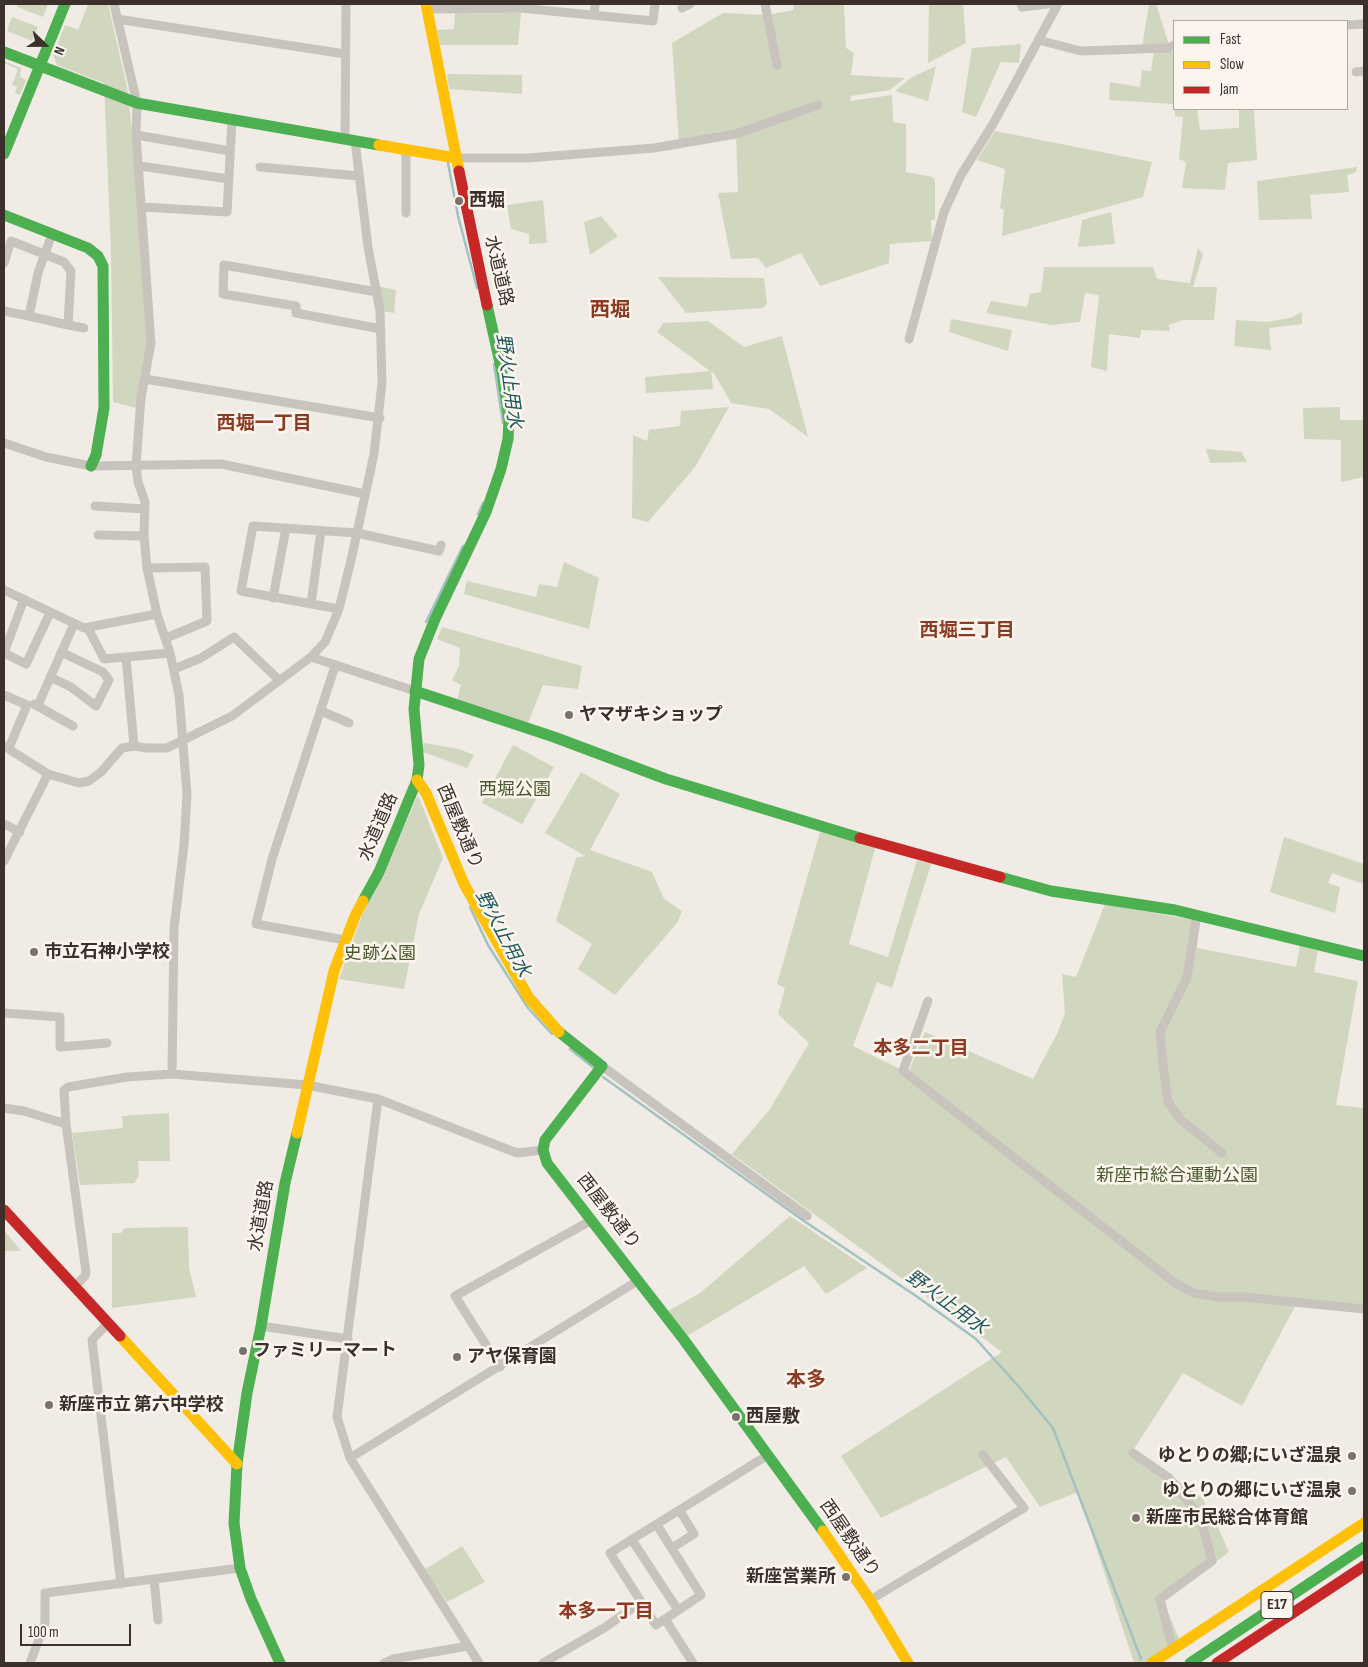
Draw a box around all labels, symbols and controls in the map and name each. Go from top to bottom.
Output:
north arrow [20,20,70,70]
legend [1173,20,1348,110]
text: Fast [1220,30,1241,49]
text: N [50,44,69,57]
text: Slow [1220,55,1244,74]
text: Jam [1220,80,1238,99]
place label: 西堀 [469,190,505,212]
marker: 西堀 [453,195,465,207]
street label: 水道道路 [479,233,517,309]
district label: 西堀 [590,299,630,323]
water label: 野火止用水 [490,332,526,430]
district label: 西堀一丁目 [217,413,311,435]
district label: 西堀三丁目 [920,620,1014,642]
place label: ヤマザキショップ [579,704,723,726]
marker: ヤマザキショップ [563,709,575,721]
park label: 西堀公園 [479,779,551,801]
street label: 西屋敷通り [431,781,487,873]
street label: 水道道路 [355,790,403,864]
water label: 野火止用水 [470,887,534,981]
place label: 市立石神小学校 [44,941,170,963]
park label: 史跡公園 [344,943,416,965]
marker: 市立石神小学校 [28,946,40,958]
district label: 本多二丁目 [874,1038,968,1060]
park label: 新座市総合運動公園 [1096,1165,1258,1187]
street label: 西屋敷通り [572,1170,644,1254]
street label: 水道道路 [245,1179,279,1253]
water label: 野火止用水 [901,1266,991,1340]
place label: ファミリーマート [253,1340,397,1362]
marker: ファミリーマート [237,1345,249,1357]
place label: アヤ保育園 [467,1346,557,1368]
marker: アヤ保育園 [451,1351,463,1363]
district label: 本多 [786,1369,826,1393]
place label: 新座市立 第六中学校 [59,1394,224,1416]
marker: 新座市立 第六中学校 [43,1399,55,1411]
place label: 西屋敷 [746,1406,800,1428]
marker: 西屋敷 [730,1411,742,1423]
place label: ゆとりの郷;にいざ温泉 [1158,1445,1342,1467]
marker: ゆとりの郷;にいざ温泉 [1346,1450,1358,1462]
place label: ゆとりの郷にいざ温泉 [1162,1480,1342,1502]
marker: ゆとりの郷にいざ温泉 [1346,1485,1358,1497]
street label: 西屋敷通り [814,1496,884,1582]
place label: 新座市民総合体育館 [1146,1507,1308,1529]
marker: 新座市民総合体育館 [1130,1512,1142,1524]
place label: 新座営業所 [746,1566,836,1588]
marker: 新座営業所 [840,1571,852,1583]
road number: E17 [1261,1592,1293,1618]
district label: 本多一丁目 [559,1601,653,1623]
scale bar [22,1614,134,1646]
text: 100 m [28,1623,59,1642]

